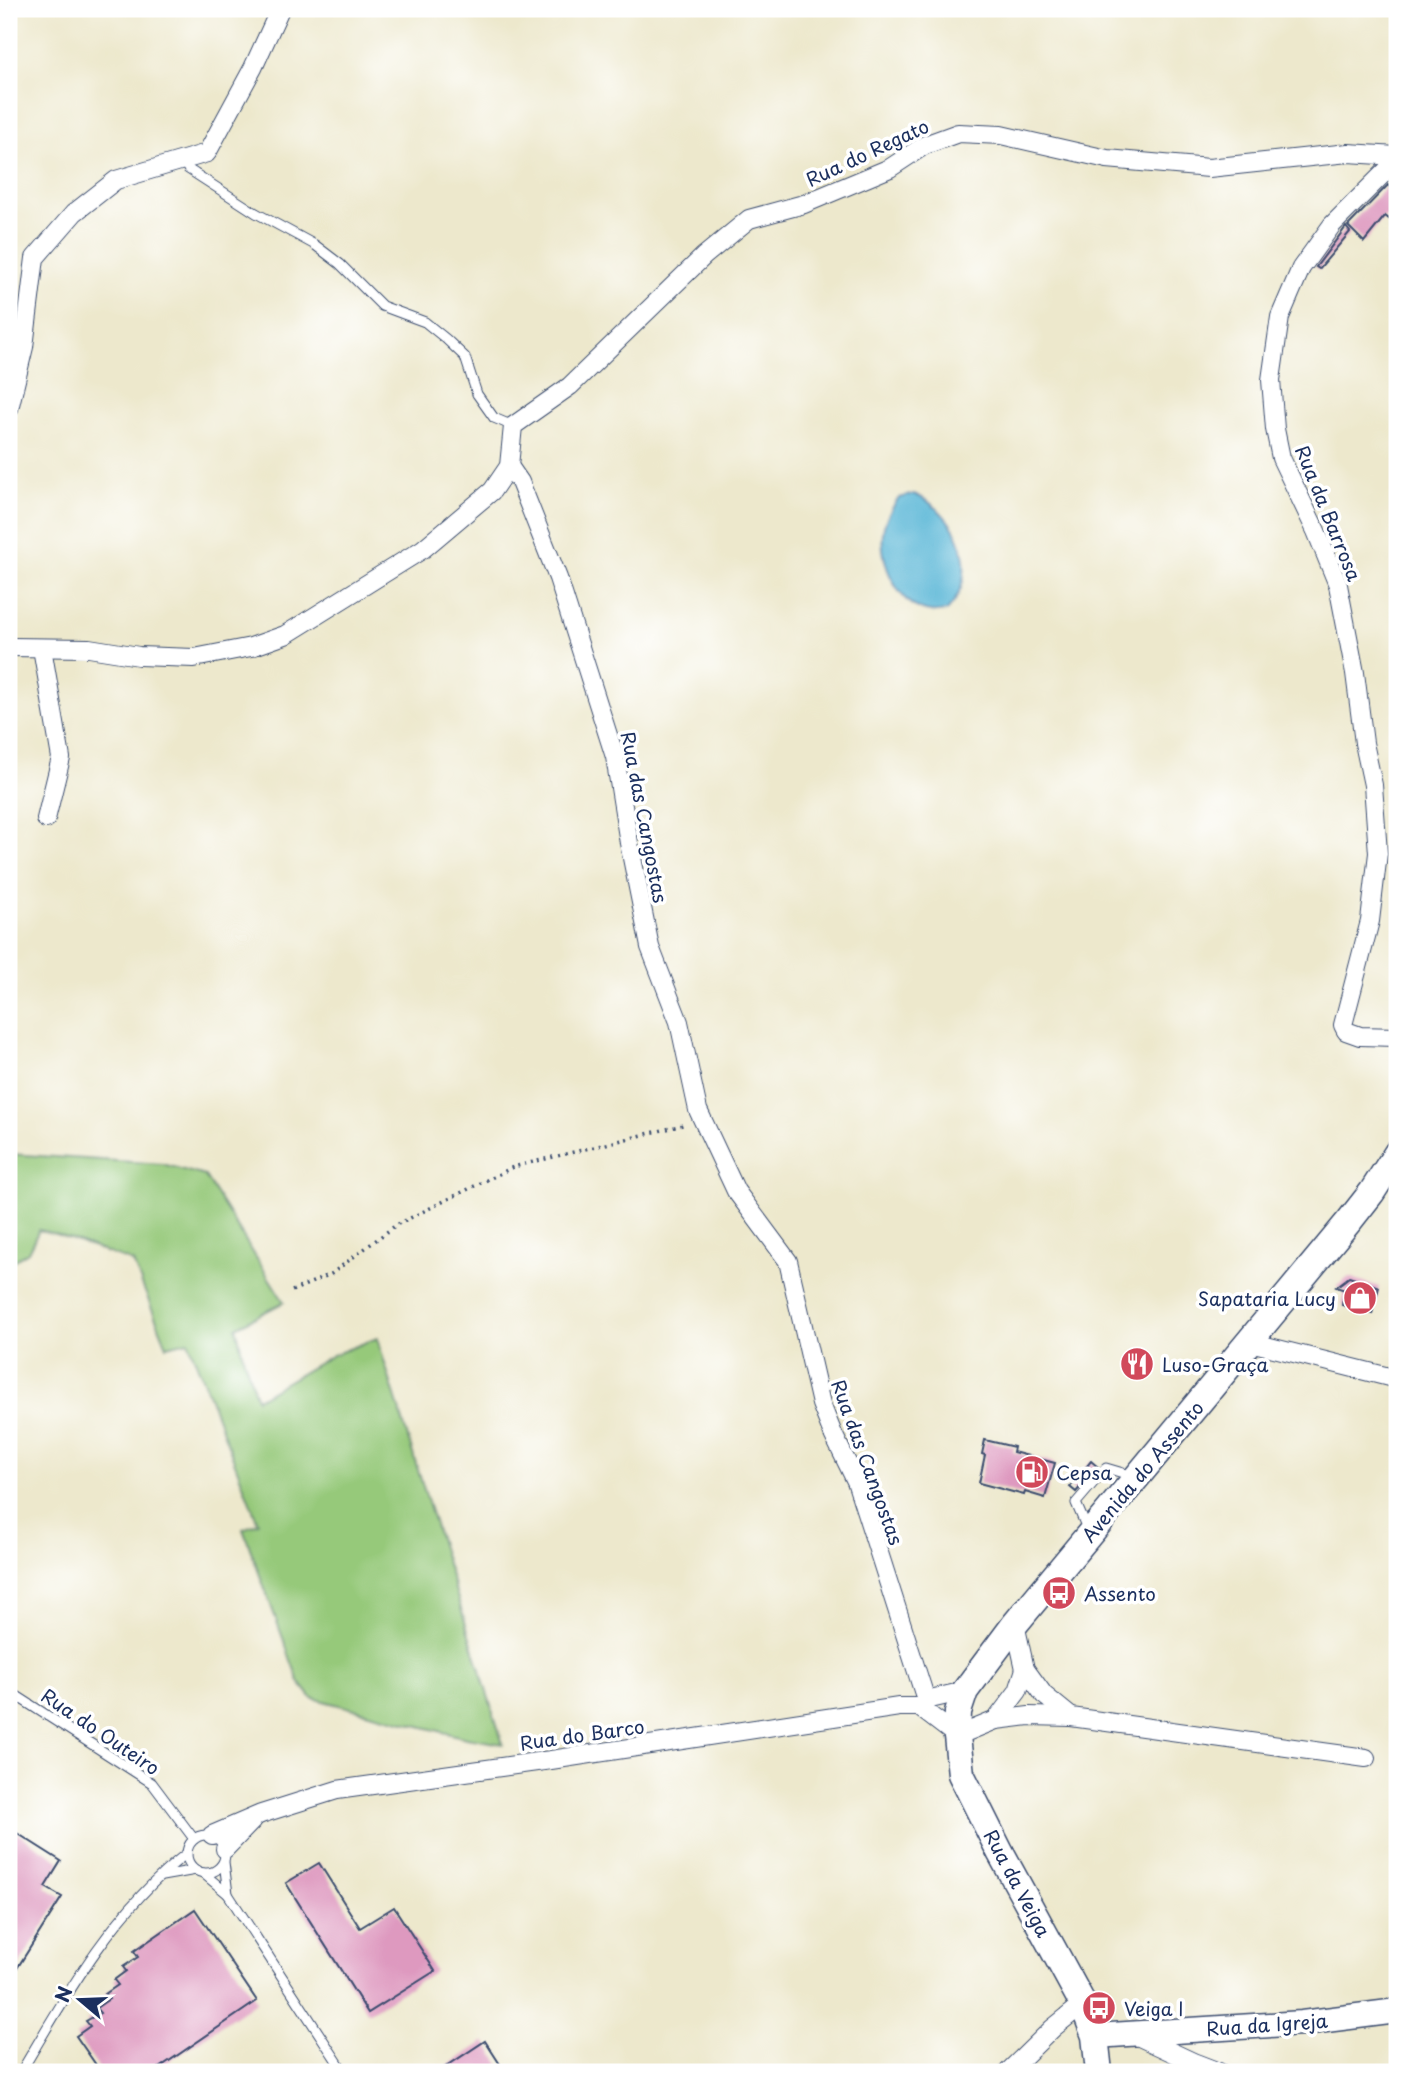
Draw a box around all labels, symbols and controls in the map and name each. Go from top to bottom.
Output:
street label: Rua do Regato [801,111,933,193]
street label: Rua da Barrosa [1289,441,1369,585]
street label: Rua das Cangostas [615,729,675,905]
shop icon: Sapataria Lucy [1341,1279,1379,1317]
place label: Sapataria Lucy [1198,1284,1336,1312]
restaurant icon: Luso-Graça [1118,1345,1156,1383]
place label: Luso-Graça [1162,1350,1269,1378]
street label: Rua das Cangostas [825,1375,911,1549]
street label: Avenida do Assento [1074,1394,1210,1548]
fuel station icon: Cepsa [1013,1453,1051,1491]
place label: Cepsa [1056,1458,1112,1486]
bus stop icon: Assento [1040,1574,1078,1612]
place label: Assento [1084,1579,1156,1607]
street label: Rua do Outeiro [36,1681,166,1781]
street label: Rua do Barco [518,1711,646,1757]
street label: Rua da Veiga [978,1824,1059,1943]
north arrow [46,1966,116,2036]
text: N [47,1982,79,2006]
bus stop icon: Veiga I [1080,1989,1118,2027]
place label: Veiga I [1124,1994,1184,2022]
street label: Rua da Igreja [1205,2006,1329,2042]

